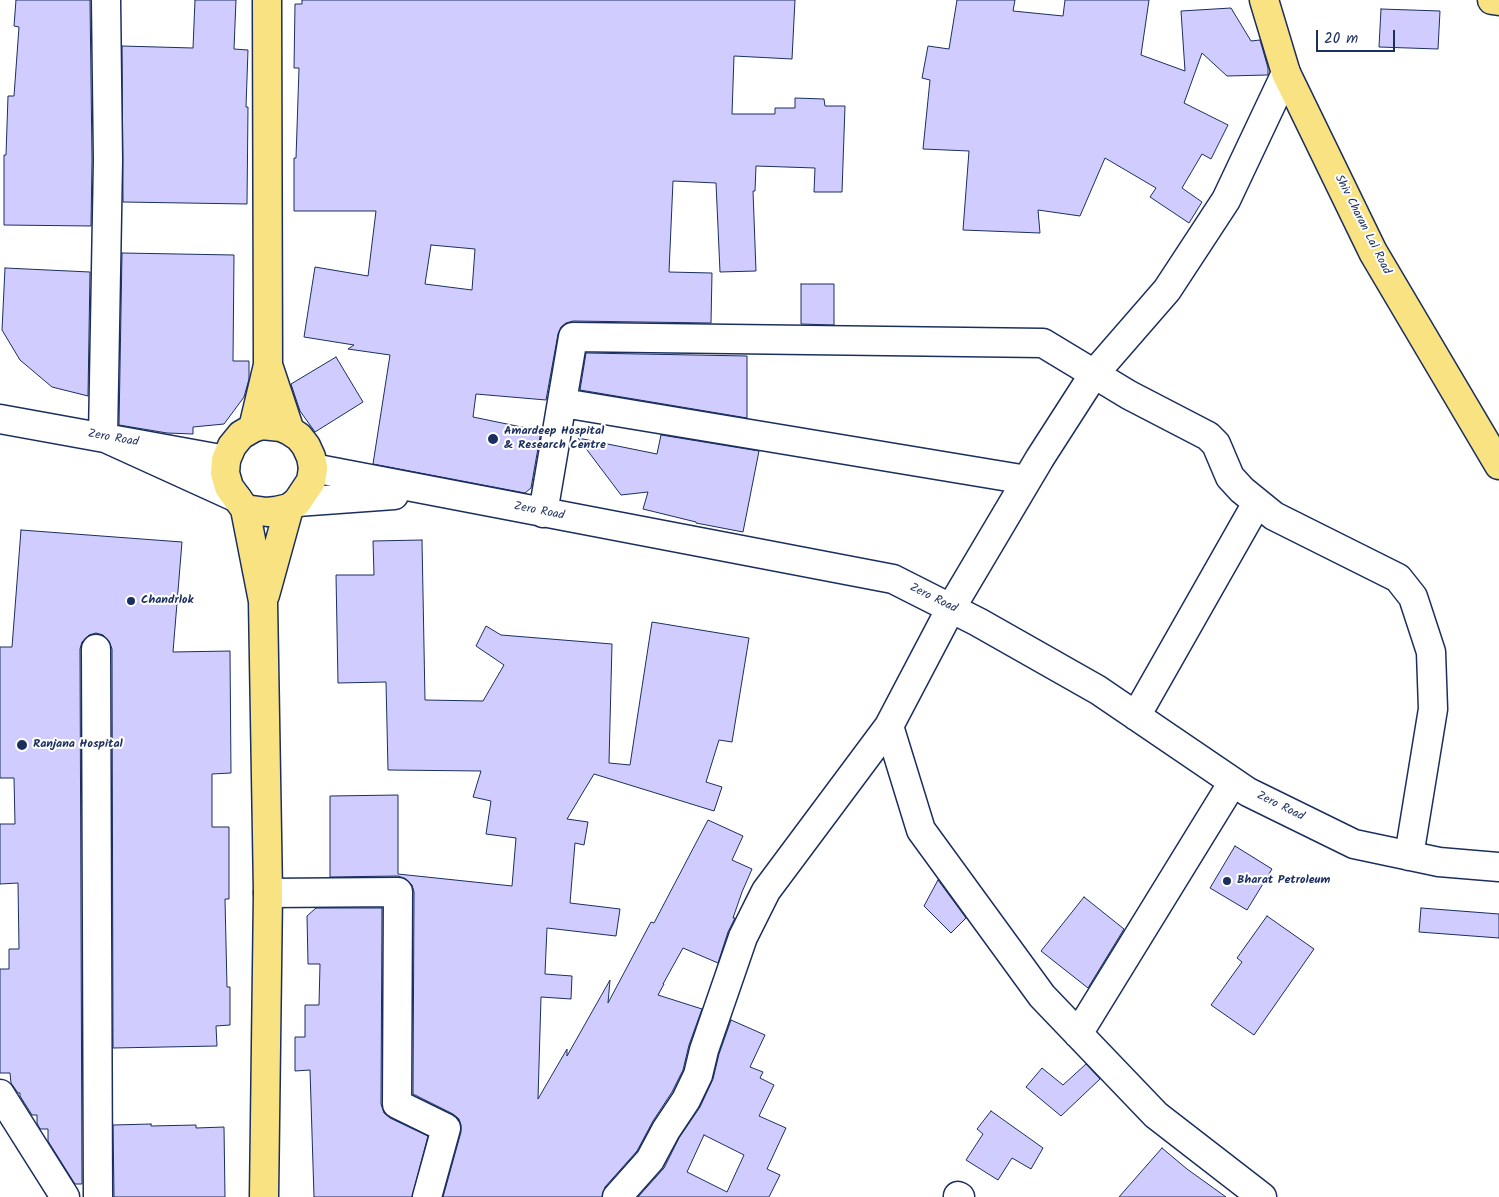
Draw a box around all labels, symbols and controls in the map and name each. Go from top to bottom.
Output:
scale bar [1319,20,1398,52]
text: 20 m [1324,27,1358,51]
street label: Shiv Charan Lal Road [1331,173,1393,277]
place label: Amardeep Hospital & Research Centre [504,425,606,453]
street label: Zero Road [87,427,139,451]
marker: Amardeep Hospital & Research Centre [486,432,500,446]
street label: Zero Road [513,500,565,524]
street label: Zero Road [907,581,959,617]
place label: Chandrlok [141,594,193,608]
marker: Chandrlok [125,595,137,607]
marker: Ranjana Hospital [15,738,29,752]
place label: Ranjana Hospital [33,738,123,752]
street label: Zero Road [1254,789,1306,825]
place label: Bharat Petroleum [1237,874,1330,888]
marker: Bharat Petroleum [1221,875,1233,887]

